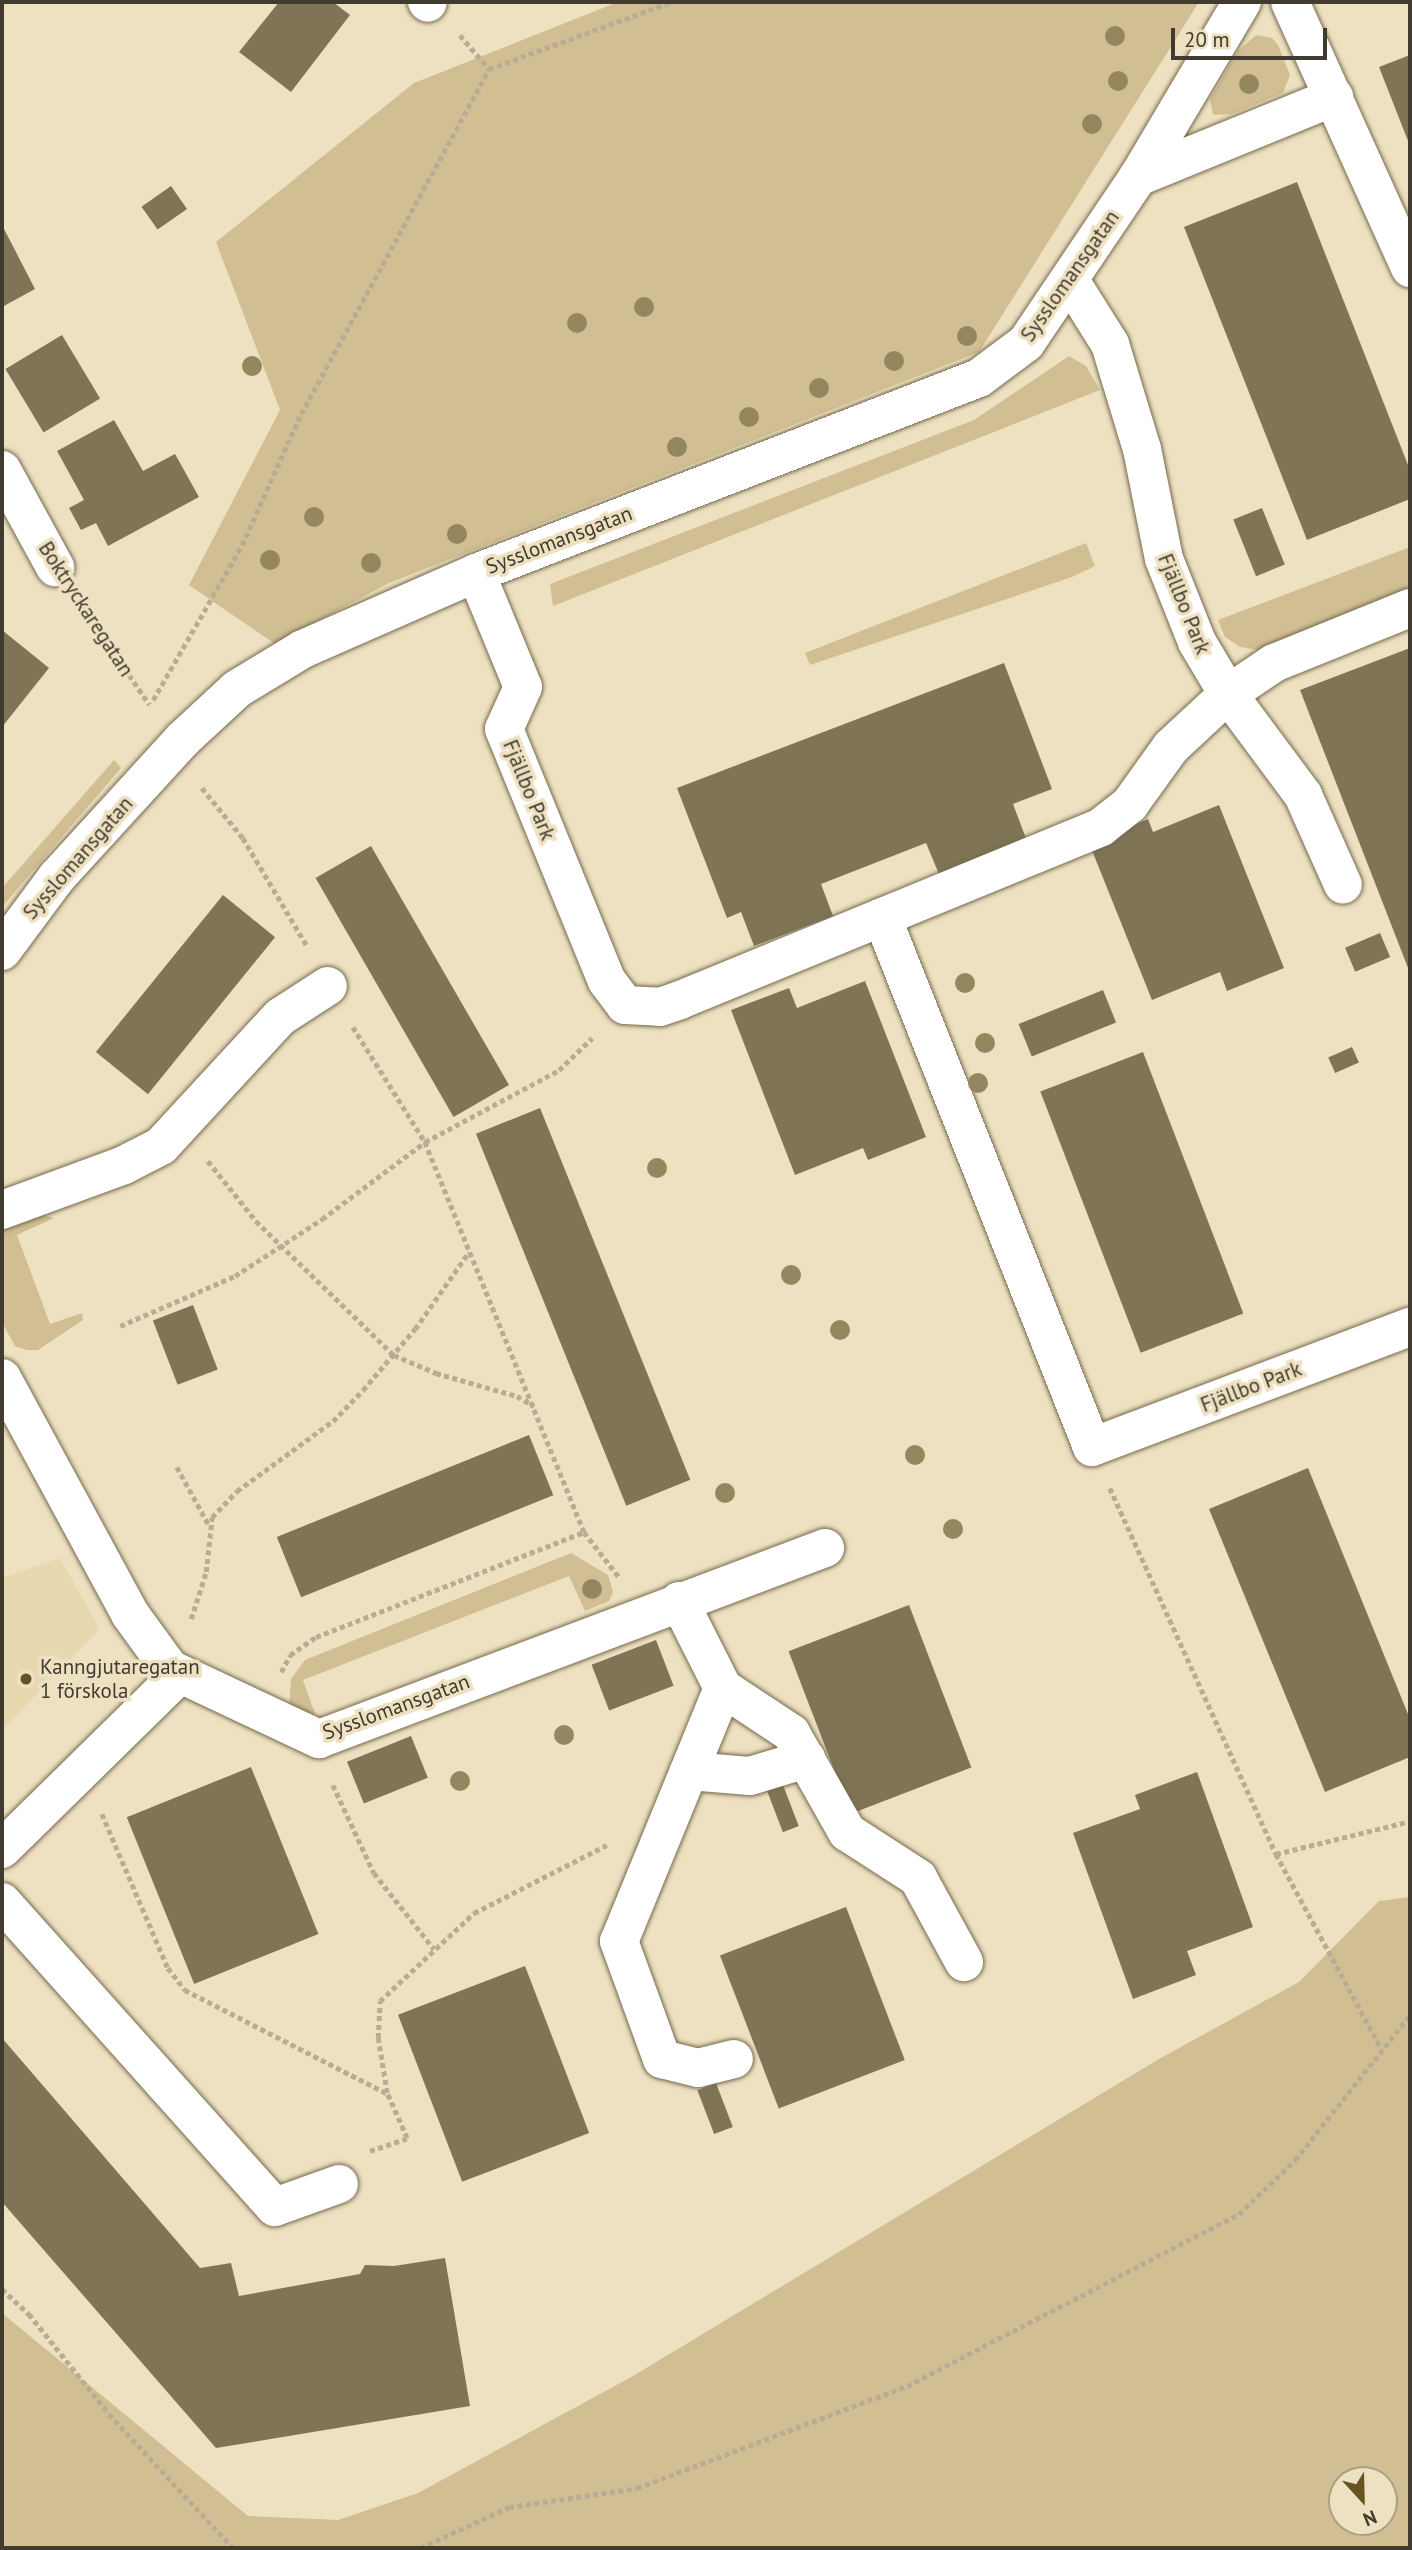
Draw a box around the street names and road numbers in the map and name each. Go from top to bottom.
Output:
street label: Sysslomansgatan [1015,205,1125,347]
street label: Sysslomansgatan [482,501,636,579]
street label: Boktryckaregatan [33,537,139,681]
street label: Fjällbo Park [1152,550,1216,658]
street label: Fjällbo Park [497,736,561,844]
street label: Sysslomansgatan [18,791,138,925]
street label: Fjällbo Park [1197,1356,1305,1418]
street label: Sysslomansgatan [319,1669,473,1745]

